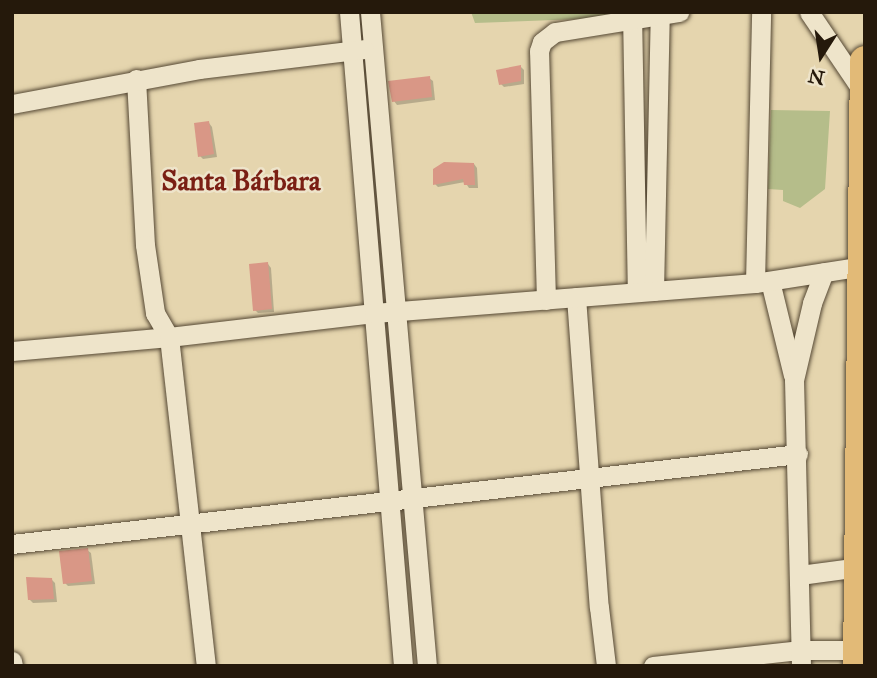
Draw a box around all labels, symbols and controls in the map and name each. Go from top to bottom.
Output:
north arrow [786,21,856,91]
text: N [806,64,827,90]
district label: Santa Bárbara [161,164,321,198]

